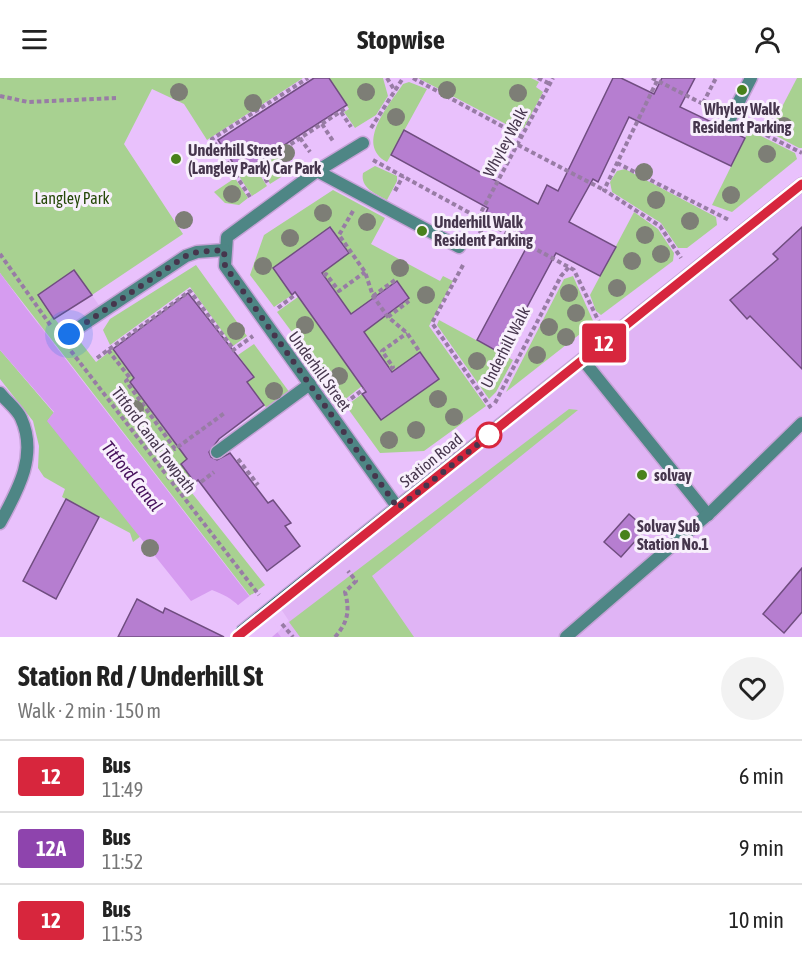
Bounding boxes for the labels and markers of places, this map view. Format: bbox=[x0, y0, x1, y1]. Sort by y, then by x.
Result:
marker: Whyley Walk Resident Parking bbox=[735, 83, 749, 97]
place label: Whyley Walk Resident Parking bbox=[693, 100, 792, 136]
place label: Underhill Street (Langley Park) Car Park bbox=[188, 141, 322, 177]
marker: Underhill Street (Langley Park) Car Park bbox=[169, 152, 183, 166]
place label: Underhill Walk Resident Parking bbox=[434, 213, 533, 249]
marker: Underhill Walk Resident Parking bbox=[415, 224, 429, 238]
unlabelled marker bbox=[476, 422, 502, 448]
place label: solvay bbox=[654, 466, 692, 484]
marker: solvay bbox=[635, 468, 649, 482]
place label: Solvay Sub Station No.1 bbox=[637, 517, 709, 553]
marker: Solvay Sub Station No.1 bbox=[618, 528, 632, 542]

